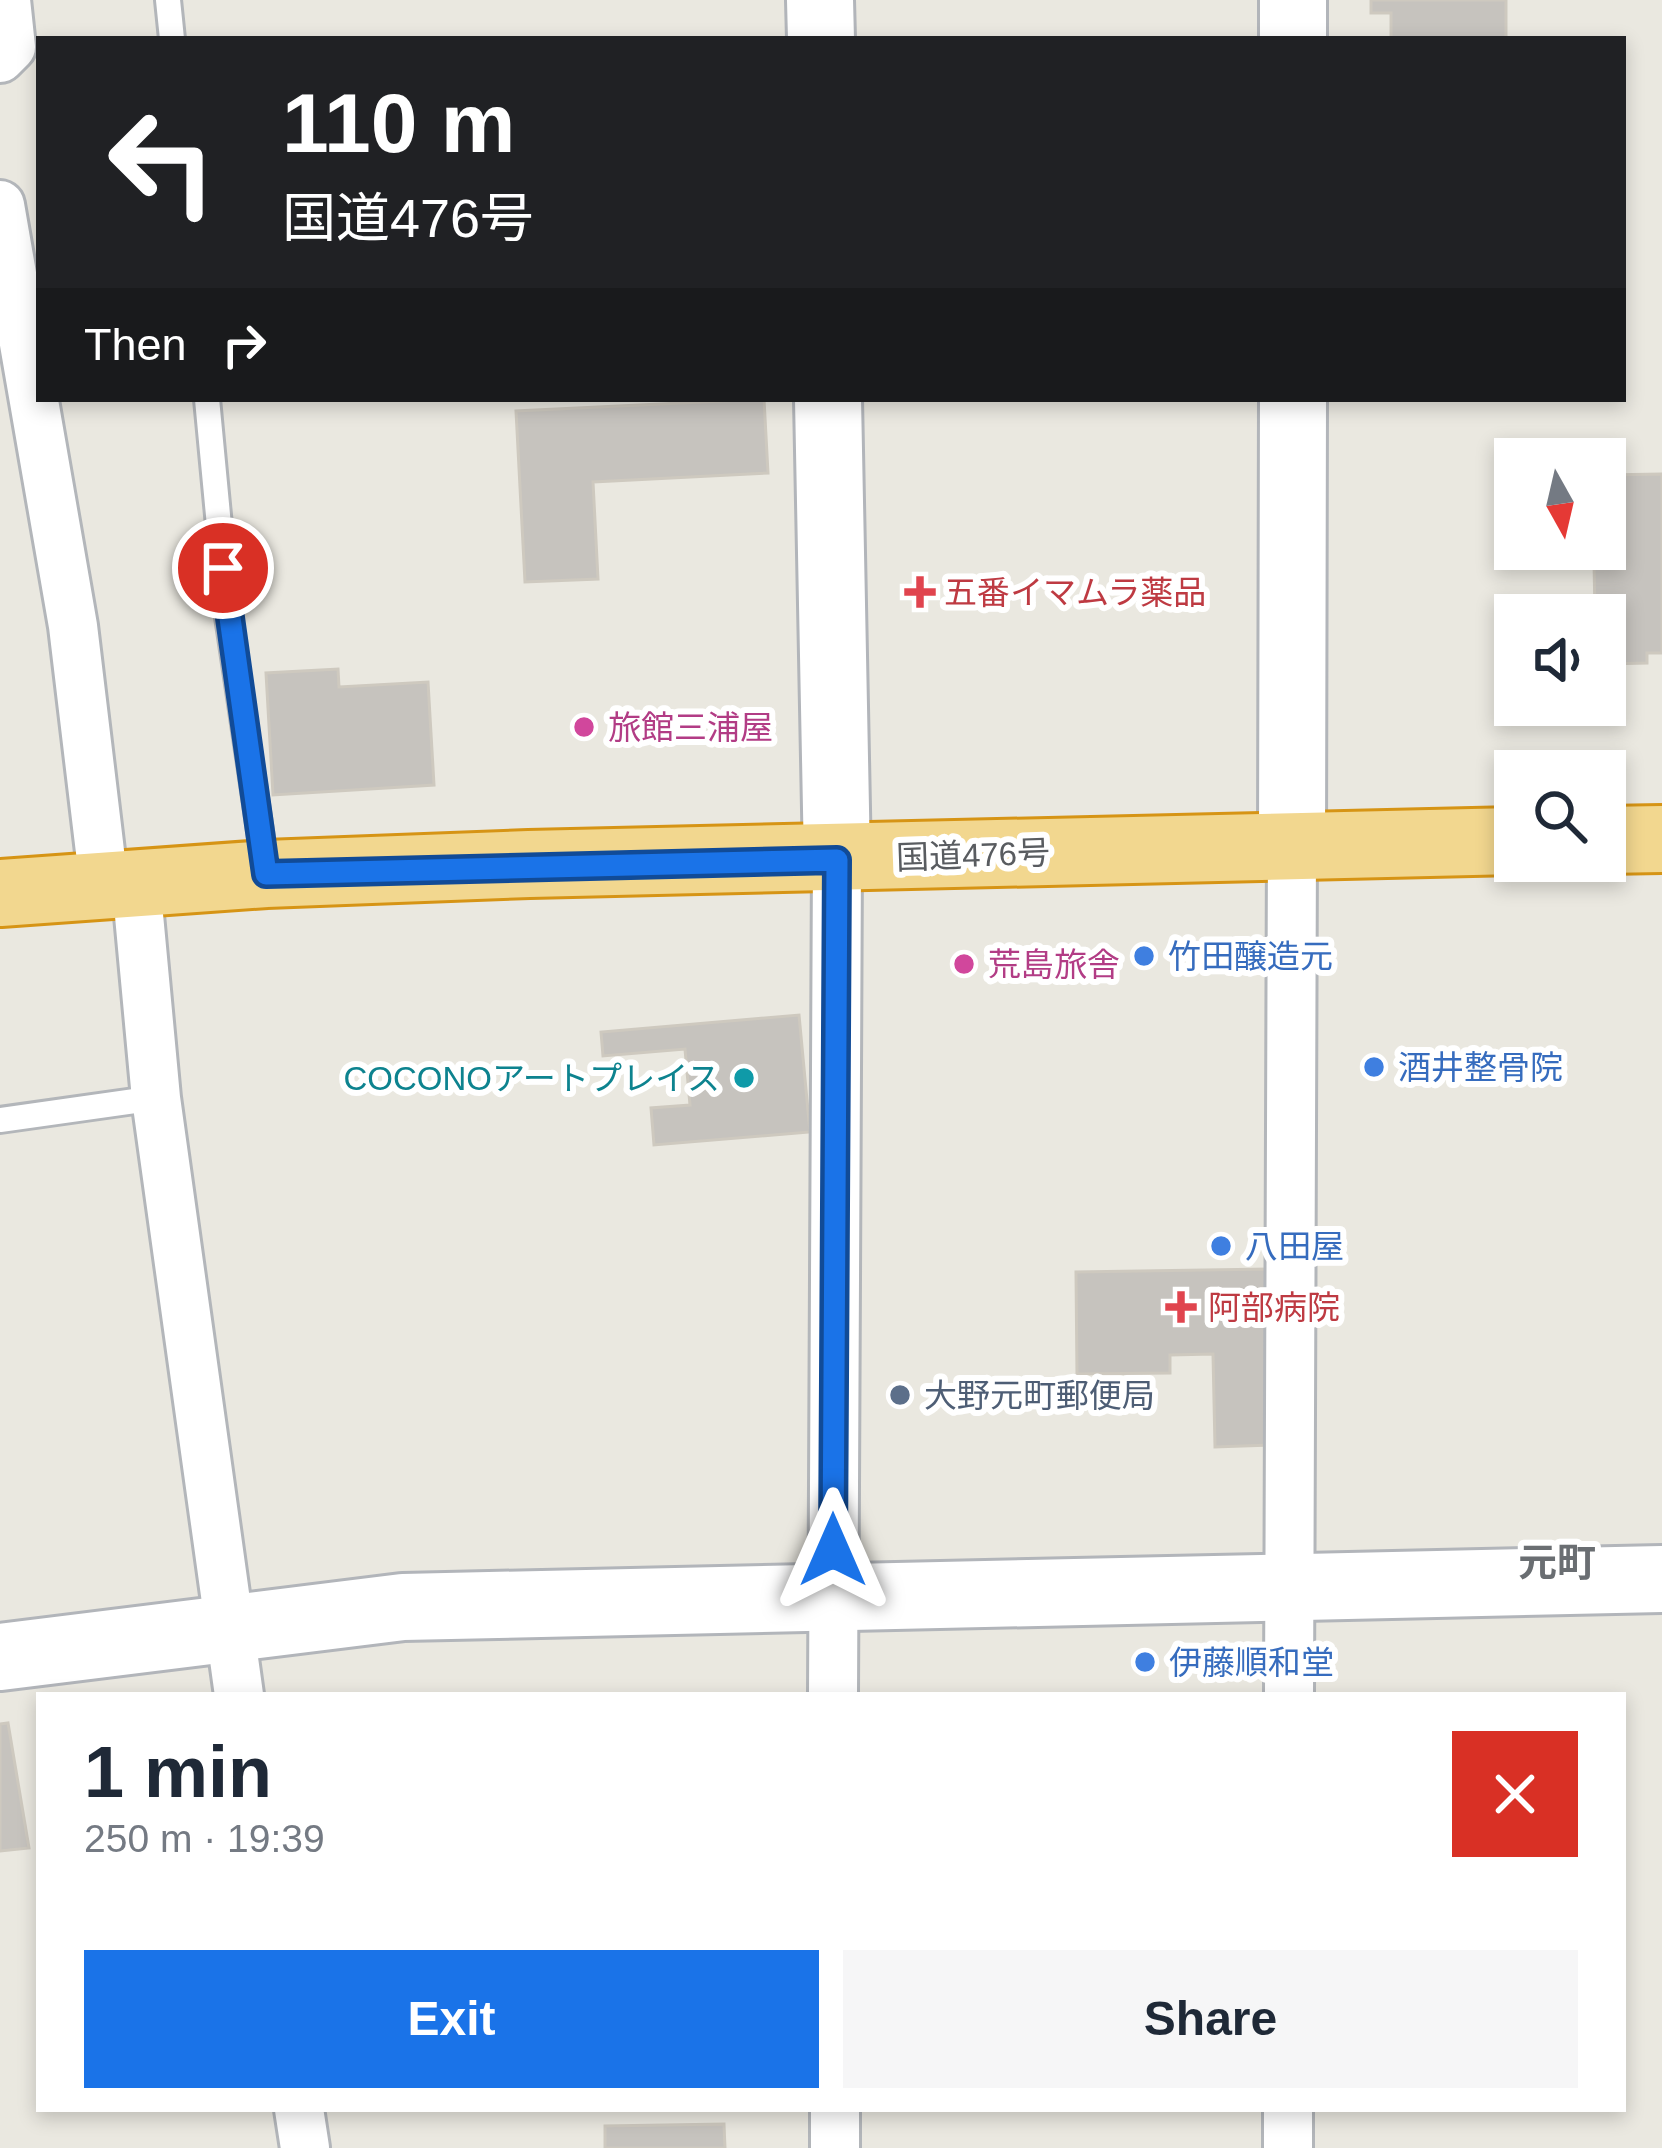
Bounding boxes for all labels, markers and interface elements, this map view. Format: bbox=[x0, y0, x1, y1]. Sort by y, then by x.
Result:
text: 110 m bbox=[282, 76, 516, 170]
icon: left bbox=[84, 84, 240, 240]
text: 国道476号 bbox=[282, 188, 534, 248]
icon: right bbox=[211, 312, 277, 378]
text: Then bbox=[84, 319, 187, 370]
north arrow bbox=[1494, 438, 1626, 570]
map controls bbox=[1494, 438, 1626, 882]
pin bbox=[172, 517, 274, 619]
icon: arrive bbox=[190, 535, 256, 601]
place label: 五番イマムラ薬品 bbox=[944, 574, 1206, 611]
marker: 五番イマムラ薬品 bbox=[907, 579, 933, 605]
button: sound bbox=[1494, 594, 1626, 726]
place label: 旅館三浦屋 bbox=[608, 709, 773, 746]
marker: 旅館三浦屋 bbox=[571, 714, 597, 740]
button: search bbox=[1494, 750, 1626, 882]
street label: 国道476号 bbox=[895, 834, 1051, 876]
place label: 竹田醸造元 bbox=[1168, 938, 1333, 975]
marker: 竹田醸造元 bbox=[1131, 943, 1157, 969]
place label: 荒島旅舎 bbox=[988, 946, 1120, 983]
marker: 荒島旅舎 bbox=[951, 951, 977, 977]
place label: 酒井整骨院 bbox=[1398, 1049, 1563, 1086]
marker: 酒井整骨院 bbox=[1361, 1054, 1387, 1080]
place label: COCONOアートプレイス bbox=[343, 1060, 720, 1097]
marker: COCONOアートプレイス bbox=[731, 1065, 757, 1091]
place label: 八田屋 bbox=[1245, 1228, 1344, 1265]
marker: 八田屋 bbox=[1208, 1233, 1234, 1259]
place label: 阿部病院 bbox=[1208, 1289, 1340, 1326]
marker: 阿部病院 bbox=[1165, 1291, 1197, 1323]
place label: 大野元町郵便局 bbox=[924, 1377, 1155, 1414]
marker: 大野元町郵便局 bbox=[887, 1382, 913, 1408]
position arrow bbox=[770, 1487, 896, 1613]
district label: 元町 bbox=[1518, 1541, 1596, 1584]
place label: 伊藤順和堂 bbox=[1169, 1644, 1334, 1681]
marker: 伊藤順和堂 bbox=[1132, 1649, 1158, 1675]
button: close bbox=[1452, 1731, 1578, 1857]
text: 1 min bbox=[84, 1732, 272, 1812]
text: 250 m · 19:39 bbox=[84, 1817, 325, 1860]
button: Exit bbox=[84, 1950, 819, 2088]
button: Share bbox=[843, 1950, 1578, 2088]

